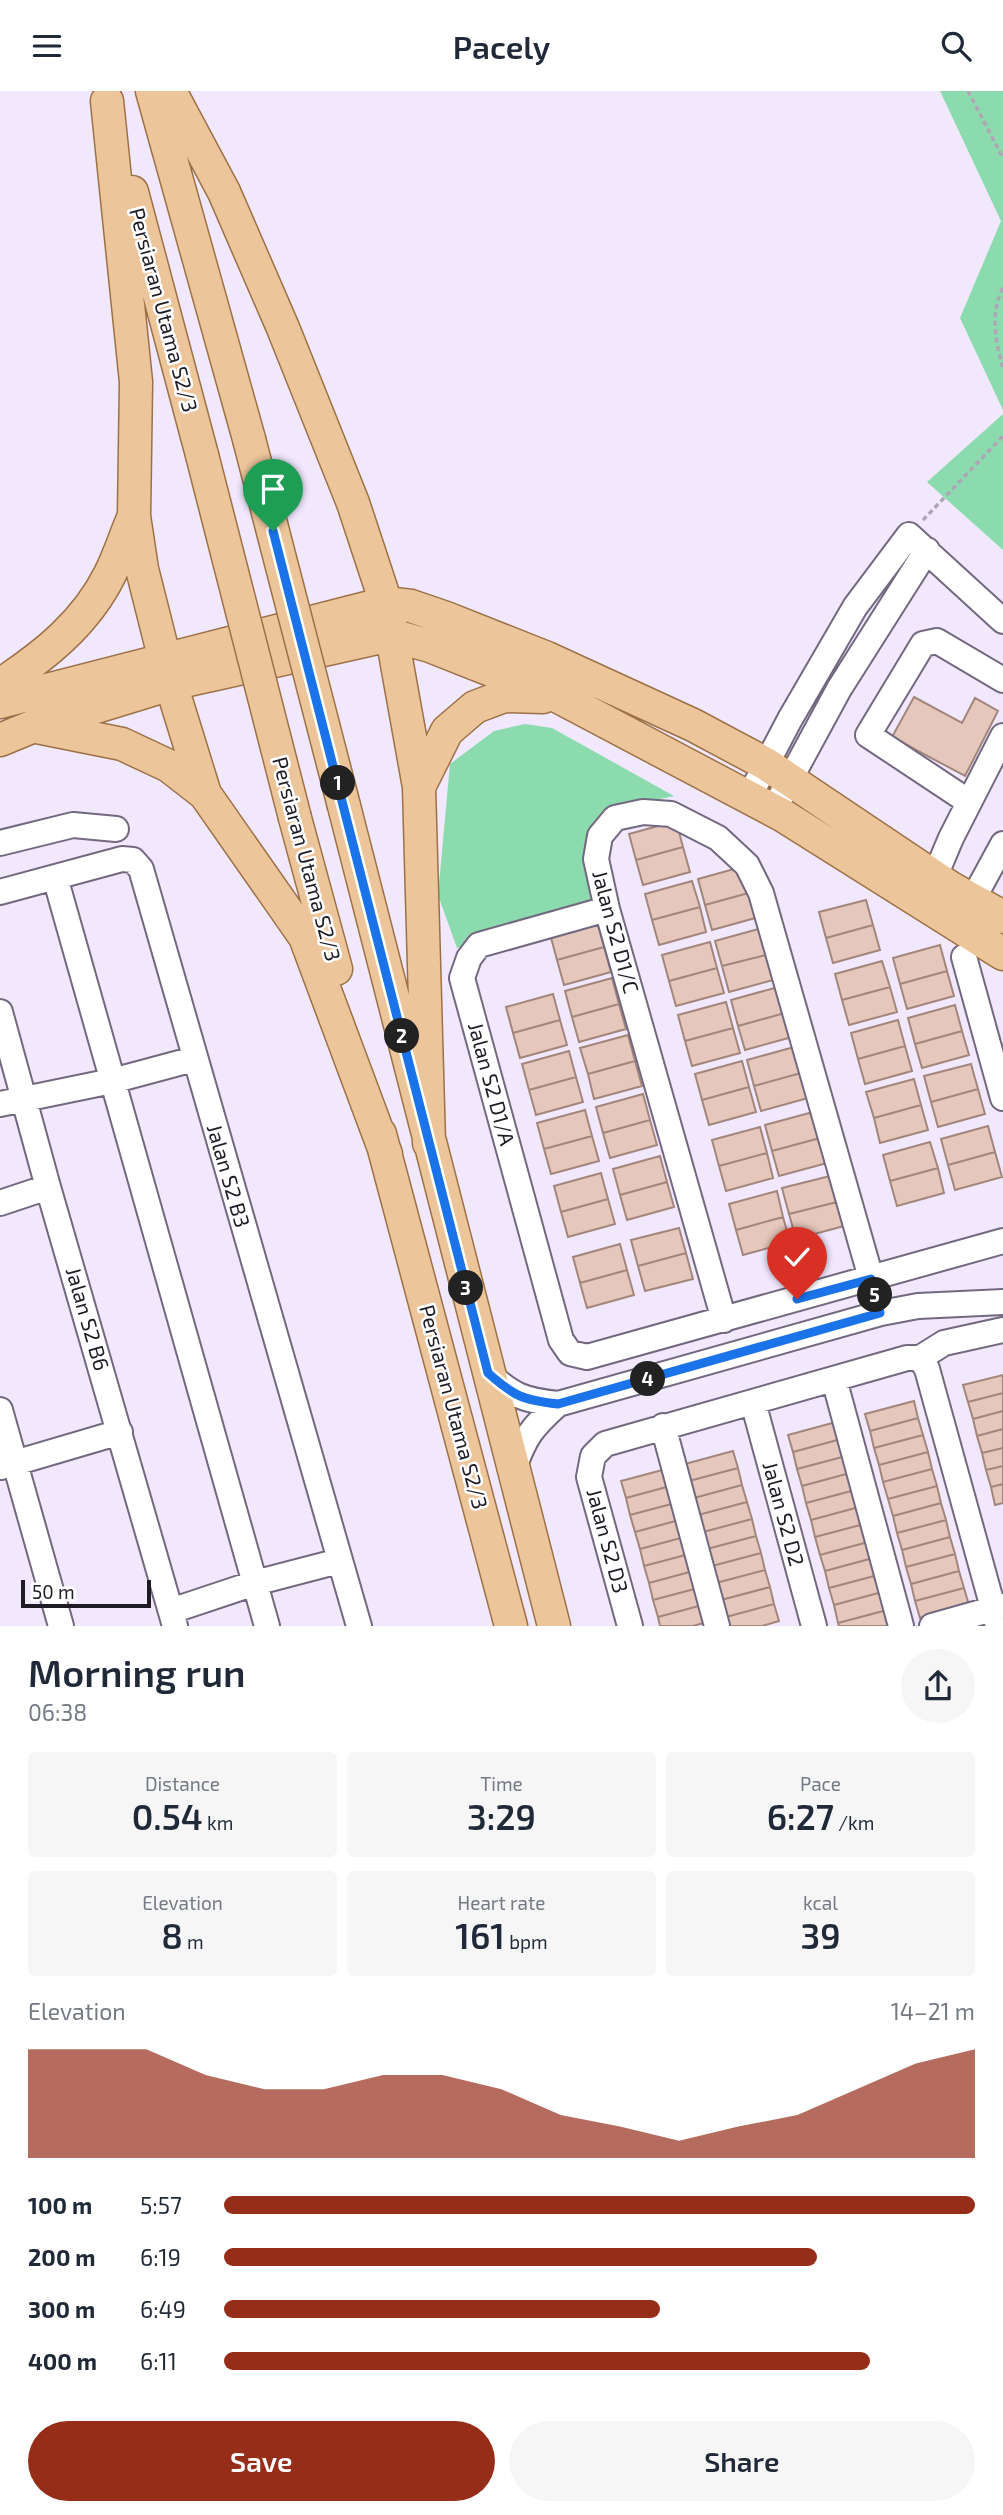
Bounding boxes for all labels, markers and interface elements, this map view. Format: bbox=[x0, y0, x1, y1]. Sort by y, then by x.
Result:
icon: menu bbox=[28, 27, 66, 65]
text: Pacely bbox=[453, 27, 550, 65]
icon: search bbox=[937, 27, 975, 65]
street label: Persiaran Utama S2/3 bbox=[125, 205, 204, 414]
pin bbox=[243, 459, 303, 531]
icon: arrive bbox=[254, 470, 292, 508]
street label: Persiaran Utama S2/3 bbox=[268, 754, 347, 963]
pin: 1 bbox=[320, 765, 356, 801]
text: 1 bbox=[333, 771, 342, 794]
street label: Jalan S2 D1/C bbox=[588, 867, 645, 996]
pin: 2 bbox=[384, 1019, 420, 1053]
street label: Jalan S2 D1/A bbox=[464, 1019, 521, 1148]
text: 2 bbox=[396, 1024, 407, 1047]
street label: Jalan S2 B3 bbox=[203, 1121, 256, 1230]
pin bbox=[767, 1227, 827, 1299]
icon: check bbox=[778, 1238, 816, 1276]
street label: Jalan S2 B6 bbox=[62, 1264, 115, 1373]
pin: 3 bbox=[448, 1271, 484, 1305]
text: 3 bbox=[460, 1276, 471, 1299]
pin: 5 bbox=[858, 1277, 892, 1313]
text: 5 bbox=[869, 1283, 880, 1306]
street label: Persiaran Utama S2/3 bbox=[415, 1302, 494, 1511]
pin: 4 bbox=[630, 1361, 666, 1397]
text: 4 bbox=[641, 1367, 654, 1390]
street label: Jalan S2 D2 bbox=[758, 1459, 810, 1569]
street label: Jalan S2 D3 bbox=[582, 1486, 634, 1596]
scale bar bbox=[21, 1577, 150, 1609]
text: 50 m bbox=[32, 1580, 75, 1603]
text: Morning run bbox=[28, 1649, 246, 1695]
button: share bbox=[901, 1649, 975, 1723]
text: 06:38 bbox=[28, 1698, 87, 1726]
text: Distance bbox=[145, 1772, 220, 1795]
text: Time bbox=[480, 1772, 523, 1795]
text: Pace bbox=[800, 1772, 841, 1795]
text: 0.54 bbox=[132, 1795, 203, 1837]
text: 3:29 bbox=[467, 1795, 536, 1837]
text: 6:27 bbox=[767, 1795, 834, 1837]
text: km bbox=[203, 1811, 233, 1834]
text: /km bbox=[834, 1811, 874, 1834]
text: Elevation bbox=[142, 1891, 223, 1914]
text: Heart rate bbox=[458, 1891, 545, 1914]
text: kcal bbox=[803, 1891, 838, 1914]
text: 8 bbox=[161, 1914, 183, 1956]
text: 161 bbox=[455, 1914, 505, 1956]
text: 39 bbox=[800, 1914, 841, 1956]
text: m bbox=[183, 1930, 204, 1953]
text: bpm bbox=[505, 1930, 548, 1953]
text: Elevation bbox=[28, 1997, 126, 2025]
text: 14–21 m bbox=[891, 1997, 975, 2025]
text: 100 m bbox=[28, 2191, 92, 2219]
text: 5:57 bbox=[140, 2191, 182, 2219]
text: 200 m bbox=[28, 2243, 96, 2271]
text: 6:19 bbox=[140, 2243, 181, 2271]
text: 300 m bbox=[28, 2295, 95, 2323]
text: 6:49 bbox=[140, 2295, 186, 2323]
text: 400 m bbox=[28, 2347, 97, 2375]
text: 6:11 bbox=[140, 2347, 177, 2375]
button: Save bbox=[28, 2421, 495, 2501]
button: Share bbox=[509, 2421, 975, 2501]

